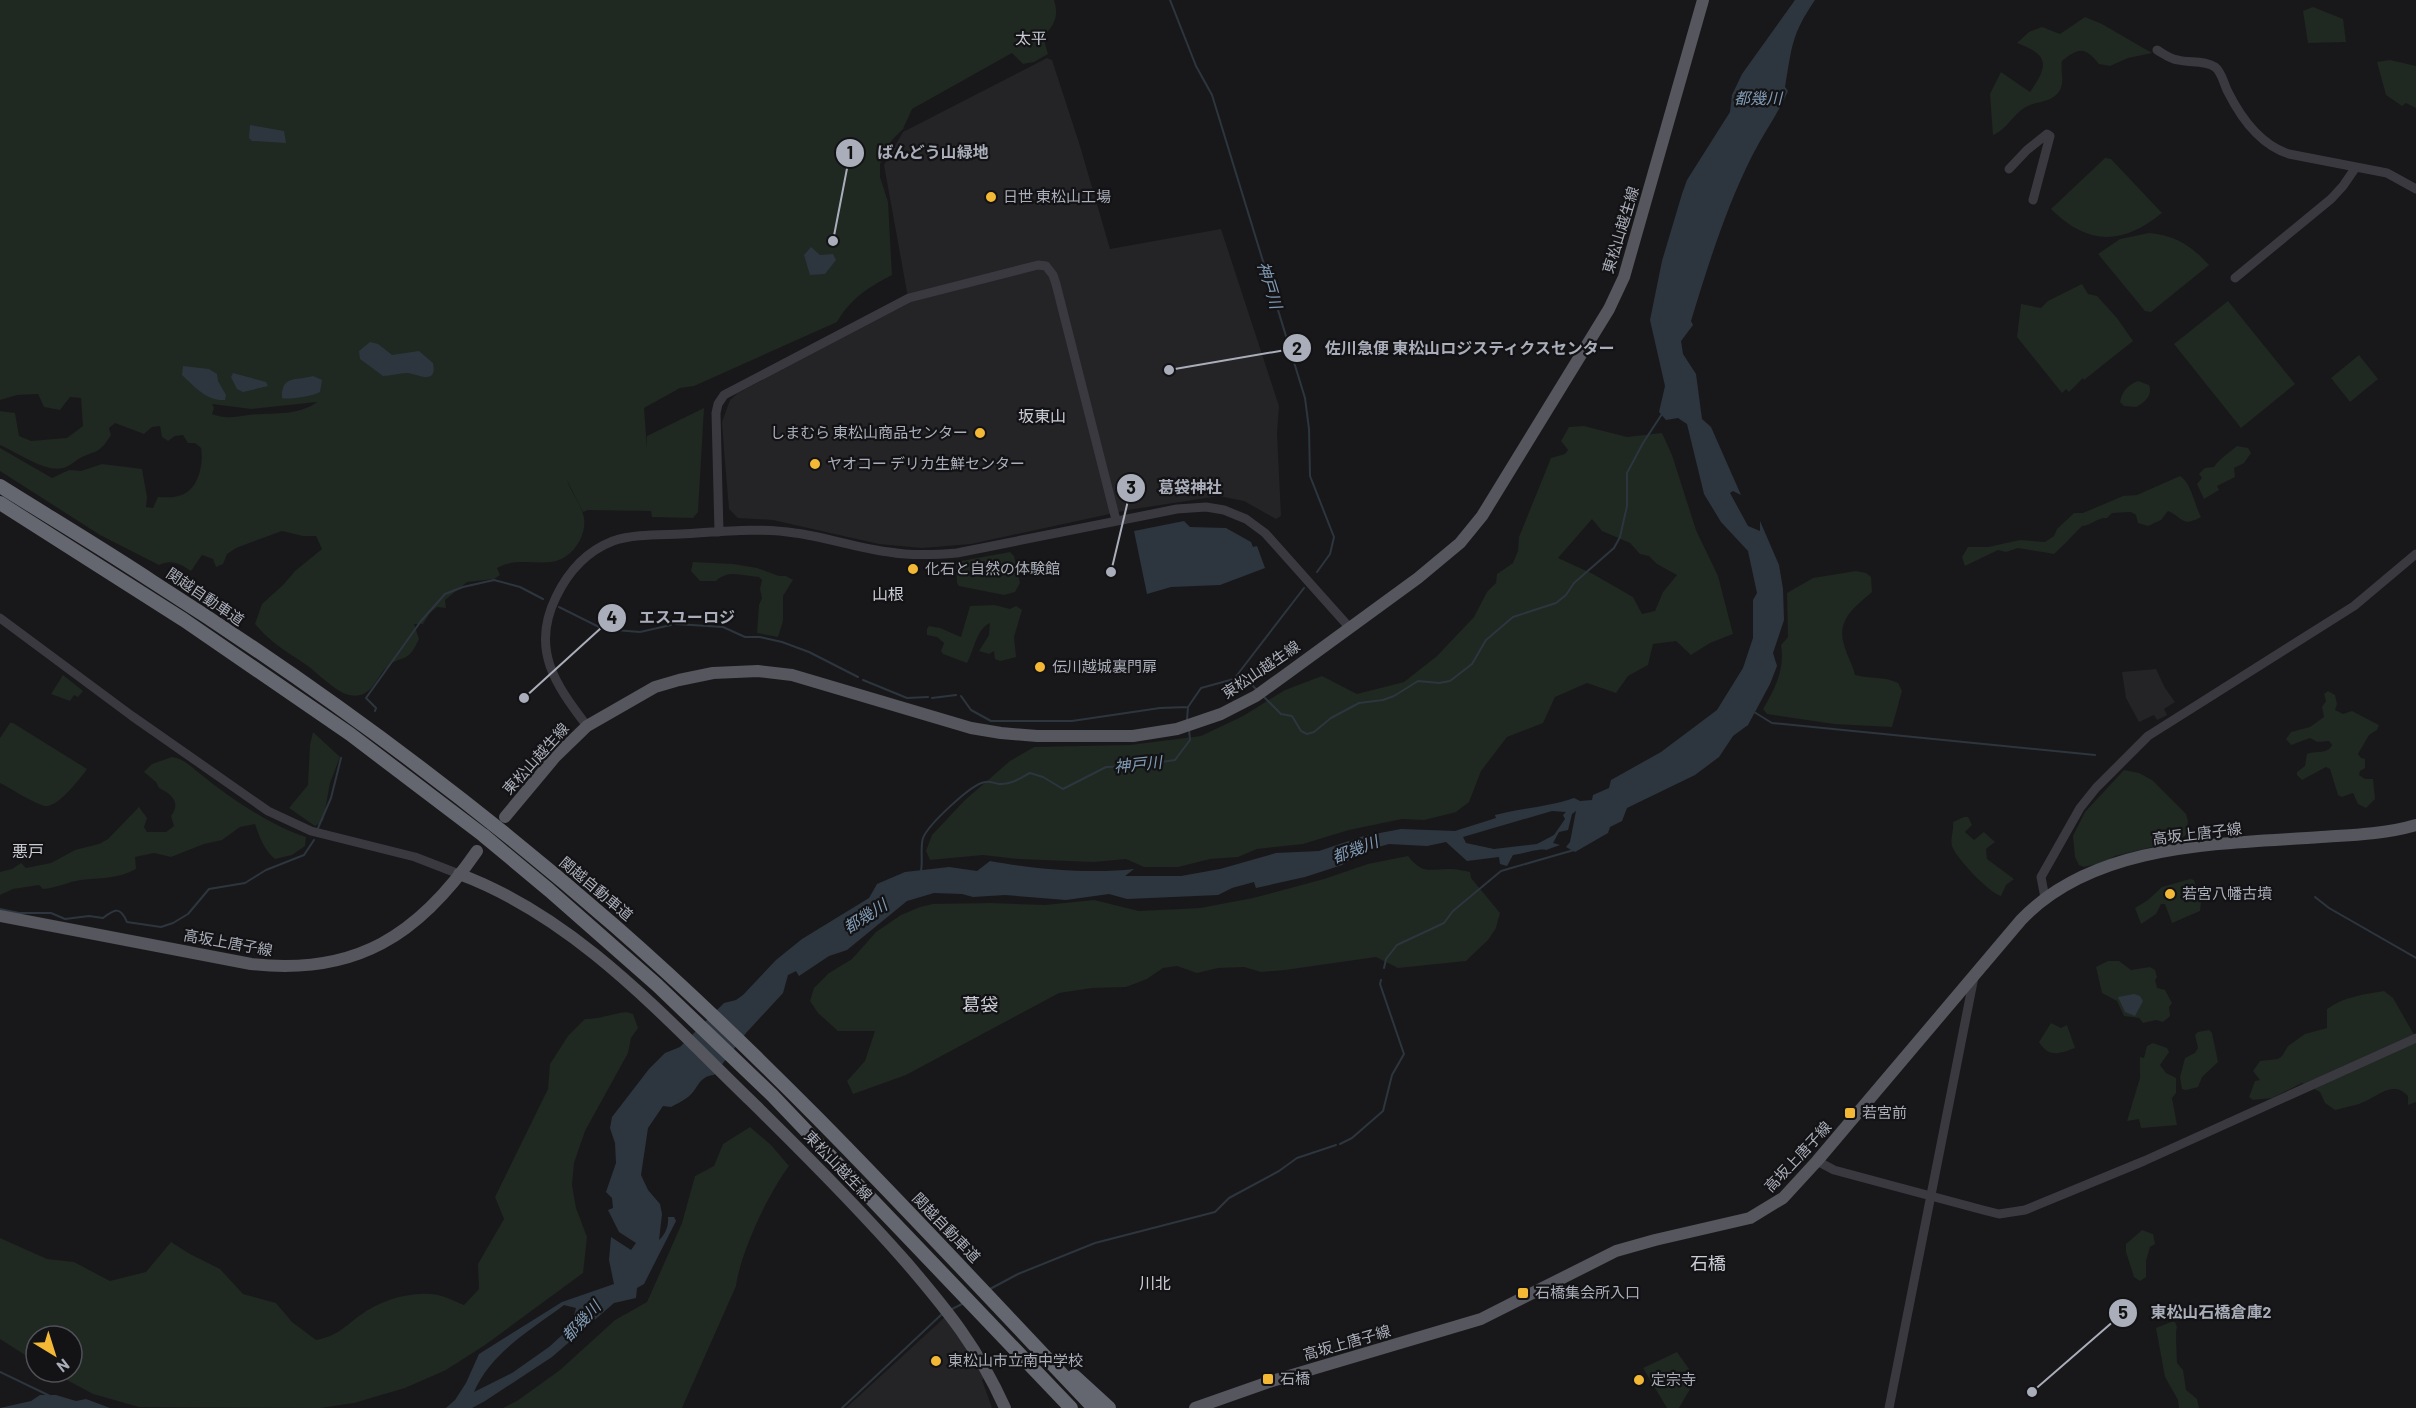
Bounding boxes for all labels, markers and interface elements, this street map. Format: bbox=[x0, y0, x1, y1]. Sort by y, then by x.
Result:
district label: 太平 bbox=[1015, 28, 1047, 47]
water label: 都幾川 bbox=[1734, 88, 1784, 107]
callout: ばんどう山緑地 bbox=[835, 136, 1001, 170]
text: 1 bbox=[847, 141, 853, 163]
text: ばんどう山緑地 bbox=[877, 142, 989, 161]
street label: 東松山越生線 bbox=[1598, 184, 1642, 275]
place label: 日世 東松山工場 bbox=[1003, 187, 1111, 205]
marker: 日世 東松山工場 bbox=[984, 190, 998, 204]
water label: 神戸川 bbox=[1254, 259, 1287, 312]
callout: 佐川急便 東松山ロジスティクスセンター bbox=[1282, 331, 1627, 365]
text: 2 bbox=[1292, 337, 1302, 359]
text: 佐川急便 東松山ロジスティクスセンター bbox=[1324, 338, 1615, 357]
district label: 坂東山 bbox=[1018, 406, 1066, 425]
place label: しまむら 東松山商品センター bbox=[770, 423, 968, 441]
marker: しまむら 東松山商品センター bbox=[973, 426, 987, 440]
place label: ヤオコー デリカ生鮮センター bbox=[827, 454, 1025, 472]
marker: ヤオコー デリカ生鮮センター bbox=[808, 457, 822, 471]
callout: 葛袋神社 bbox=[1116, 471, 1234, 505]
text: 3 bbox=[1126, 476, 1136, 498]
text: 葛袋神社 bbox=[1158, 477, 1222, 496]
place label: 化石と自然の体験館 bbox=[925, 559, 1060, 577]
marker: 化石と自然の体験館 bbox=[906, 562, 920, 576]
street label: 関越自動車道 bbox=[163, 564, 248, 629]
district label: 山根 bbox=[872, 584, 904, 603]
callout: エスユーロジ bbox=[597, 601, 747, 635]
text: 4 bbox=[607, 606, 618, 628]
text: エスユーロジ bbox=[639, 607, 735, 626]
street label: 東松山越生線 bbox=[1218, 637, 1303, 702]
place label: 伝川越城裏門扉 bbox=[1052, 657, 1157, 675]
marker: 伝川越城裏門扉 bbox=[1033, 660, 1047, 674]
street label: 東松山越生線 bbox=[498, 719, 572, 798]
water label: 神戸川 bbox=[1113, 751, 1165, 775]
street label: 高坂上唐子線 bbox=[2151, 819, 2243, 847]
water label: 都幾川 bbox=[1329, 830, 1382, 866]
district label: 悪戸 bbox=[12, 841, 44, 860]
street label: 関越自動車道 bbox=[556, 852, 637, 924]
place label: 若宮八幡古墳 bbox=[2182, 884, 2272, 902]
marker: 若宮八幡古墳 bbox=[2163, 887, 2177, 901]
water label: 都幾川 bbox=[839, 893, 892, 937]
street label: 高坂上唐子線 bbox=[182, 925, 274, 959]
district label: 葛袋 bbox=[962, 993, 998, 1015]
place label: 若宮前 bbox=[1862, 1103, 1907, 1121]
marker: 若宮前 bbox=[1843, 1106, 1857, 1120]
street label: 高坂上唐子線 bbox=[1760, 1117, 1835, 1195]
street label: 東松山越生線 bbox=[801, 1127, 876, 1204]
street label: 関越自動車道 bbox=[909, 1189, 984, 1266]
district label: 石橋 bbox=[1690, 1252, 1726, 1274]
district label: 川北 bbox=[1139, 1273, 1171, 1292]
place label: 石橋集会所入口 bbox=[1535, 1283, 1640, 1301]
marker: 石橋集会所入口 bbox=[1516, 1286, 1530, 1300]
water label: 都幾川 bbox=[557, 1295, 605, 1345]
callout: 東松山石橋倉庫2 bbox=[2108, 1296, 2283, 1330]
text: 5 bbox=[2118, 1301, 2128, 1323]
text: 東松山石橋倉庫2 bbox=[2151, 1302, 2272, 1321]
street label: 高坂上唐子線 bbox=[1301, 1321, 1392, 1363]
north arrow bbox=[24, 1324, 84, 1384]
place label: 東松山市立南中学校 bbox=[948, 1351, 1083, 1369]
marker: 東松山市立南中学校 bbox=[929, 1354, 943, 1368]
text: N bbox=[54, 1355, 74, 1377]
place label: 石橋 bbox=[1280, 1369, 1310, 1387]
place label: 定宗寺 bbox=[1651, 1370, 1696, 1388]
marker: 石橋 bbox=[1261, 1372, 1275, 1386]
marker: 定宗寺 bbox=[1632, 1373, 1646, 1387]

